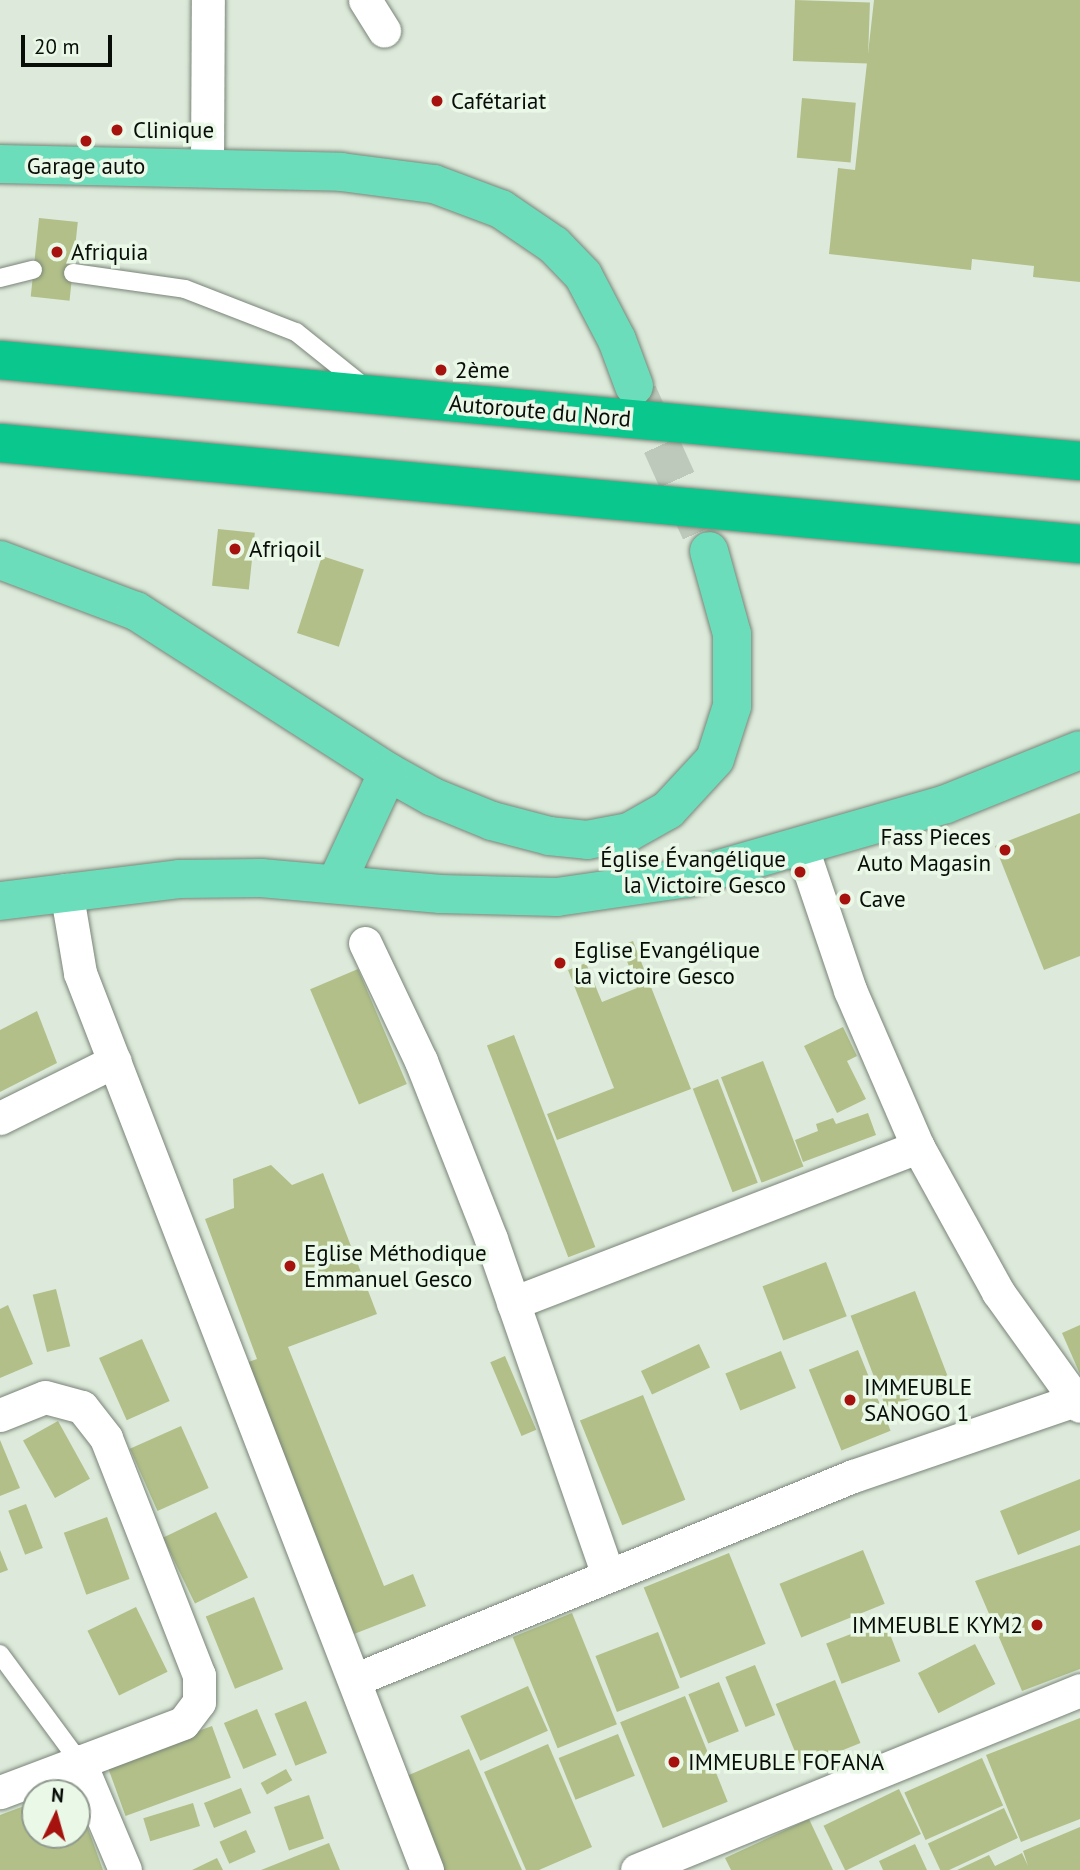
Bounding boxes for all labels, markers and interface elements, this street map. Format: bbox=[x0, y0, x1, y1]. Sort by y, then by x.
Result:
scale bar bbox=[24, 21, 116, 65]
text: 20 m bbox=[34, 33, 80, 60]
place label: Cafétariat bbox=[451, 87, 546, 115]
marker: Cafétariat bbox=[429, 93, 445, 109]
place label: Clinique bbox=[133, 116, 214, 144]
marker: Clinique bbox=[107, 120, 127, 140]
marker: Garage auto bbox=[78, 133, 94, 149]
place label: Garage auto bbox=[27, 152, 145, 180]
place label: Afriquia bbox=[71, 238, 148, 266]
marker: Afriquia bbox=[49, 244, 65, 260]
place label: 2ème bbox=[455, 356, 510, 384]
marker: 2ème bbox=[433, 362, 449, 378]
street label: Autoroute du Nord bbox=[448, 389, 632, 433]
place label: Afriqoil bbox=[249, 535, 321, 563]
marker: Afriqoil bbox=[227, 541, 243, 557]
place label: Fass Pieces Auto Magasin bbox=[857, 823, 991, 877]
marker: Fass Pieces Auto Magasin bbox=[997, 842, 1013, 858]
place label: Église Évangélique la Victoire Gesco bbox=[600, 845, 786, 899]
marker: Église Évangélique la Victoire Gesco bbox=[792, 864, 808, 880]
place label: Cave bbox=[859, 885, 906, 913]
marker: Cave bbox=[837, 891, 853, 907]
place label: Eglise Evangélique la victoire Gesco bbox=[574, 936, 760, 990]
marker: Eglise Evangélique la victoire Gesco bbox=[552, 955, 568, 971]
place label: Eglise Méthodique Emmanuel Gesco bbox=[304, 1239, 487, 1293]
marker: Eglise Méthodique Emmanuel Gesco bbox=[282, 1258, 298, 1274]
place label: IMMEUBLE SANOGO 1 bbox=[864, 1373, 972, 1427]
marker: IMMEUBLE SANOGO 1 bbox=[842, 1392, 858, 1408]
place label: IMMEUBLE KYM2 bbox=[852, 1611, 1023, 1639]
marker: IMMEUBLE KYM2 bbox=[1029, 1617, 1045, 1633]
place label: IMMEUBLE FOFANA bbox=[688, 1748, 884, 1776]
marker: IMMEUBLE FOFANA bbox=[666, 1754, 682, 1770]
north arrow bbox=[21, 1779, 91, 1849]
text: N bbox=[50, 1783, 65, 1808]

